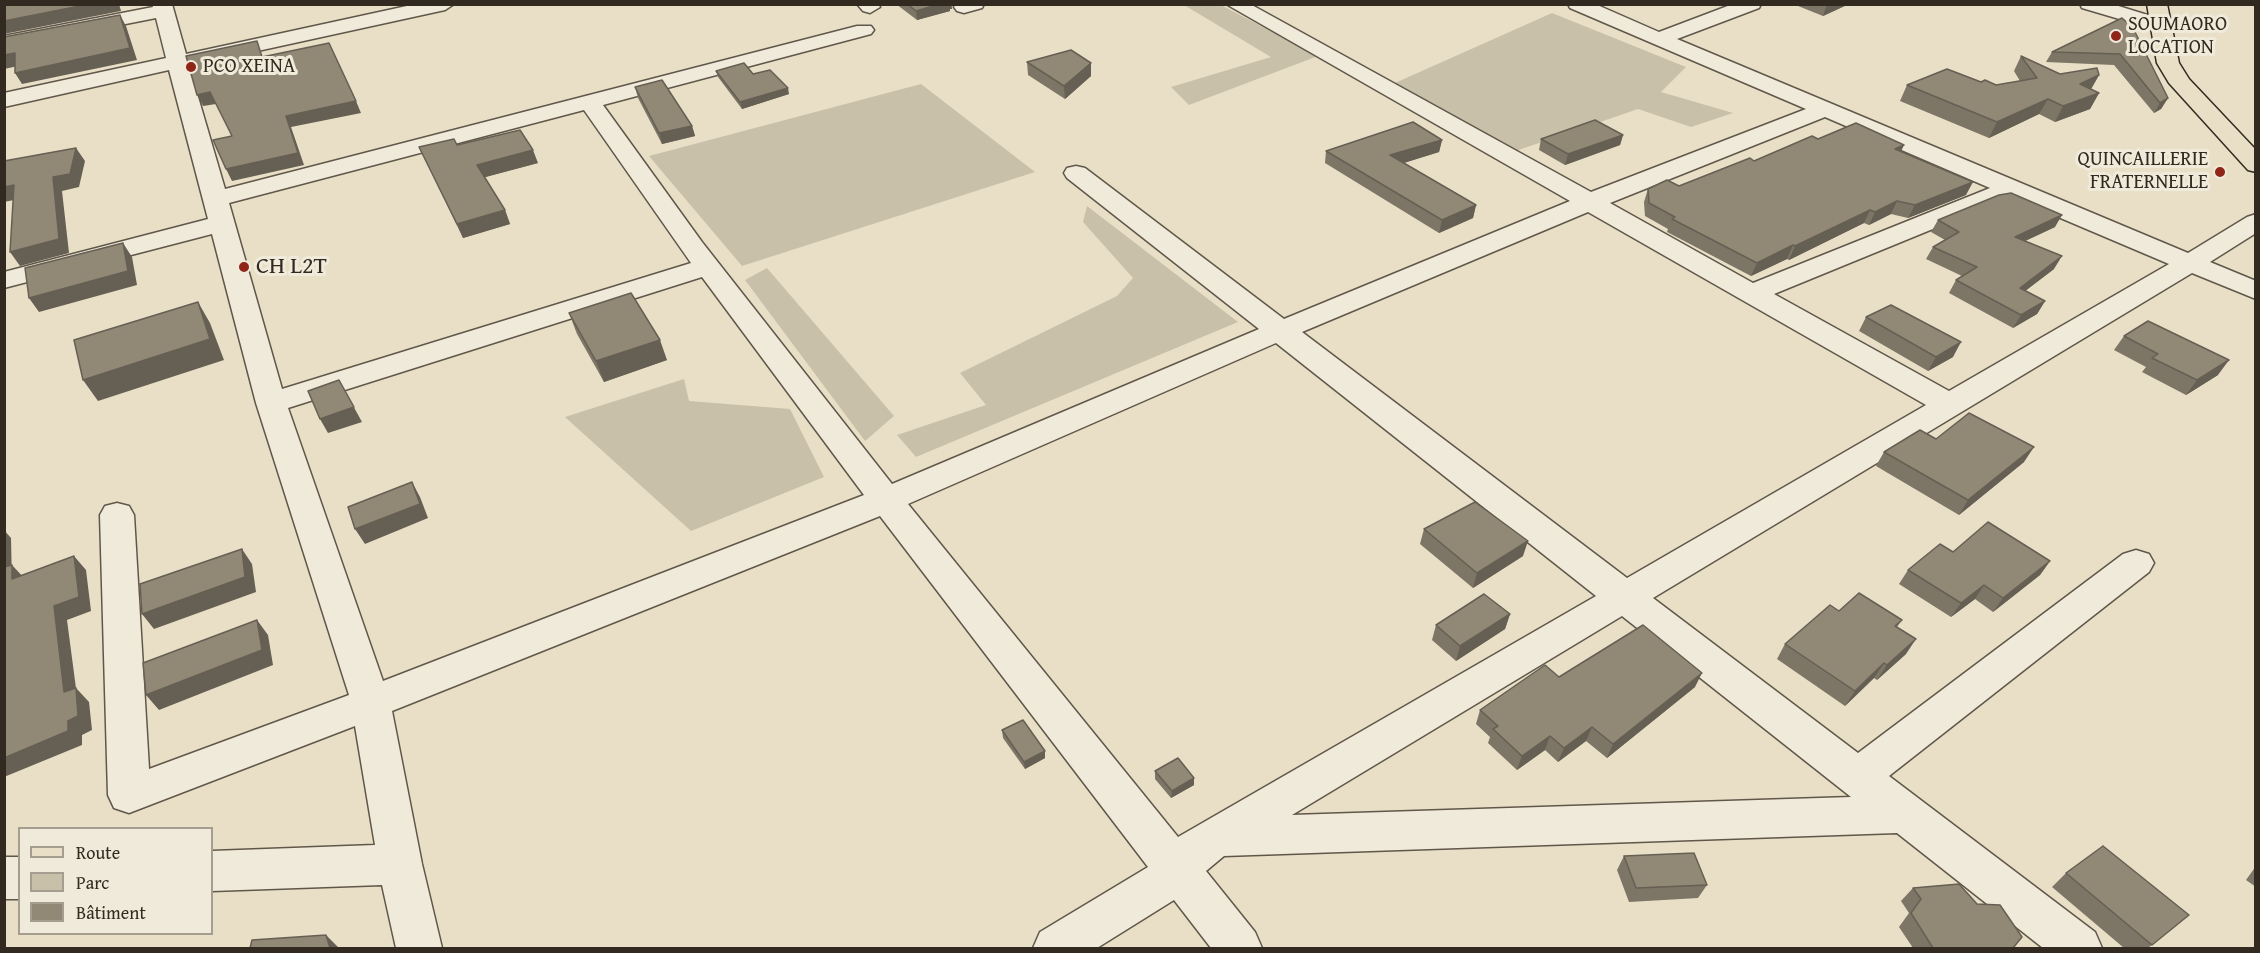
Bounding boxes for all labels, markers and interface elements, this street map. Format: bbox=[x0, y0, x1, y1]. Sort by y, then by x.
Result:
place label: SOUMAORO LOCATION bbox=[2128, 13, 2227, 60]
marker: SOUMAORO LOCATION bbox=[2109, 29, 2123, 43]
place label: PCO XEINA bbox=[203, 55, 295, 79]
marker: PCO XEINA bbox=[184, 60, 198, 74]
place label: QUINCAILLERIE FRATERNELLE bbox=[2077, 148, 2208, 195]
marker: QUINCAILLERIE FRATERNELLE bbox=[2213, 165, 2227, 179]
place label: CH L2T bbox=[256, 253, 327, 281]
marker: CH L2T bbox=[237, 260, 251, 274]
legend bbox=[18, 827, 213, 935]
text: Route bbox=[76, 839, 120, 866]
text: Parc bbox=[76, 869, 109, 896]
text: Bâtiment bbox=[76, 899, 146, 926]

